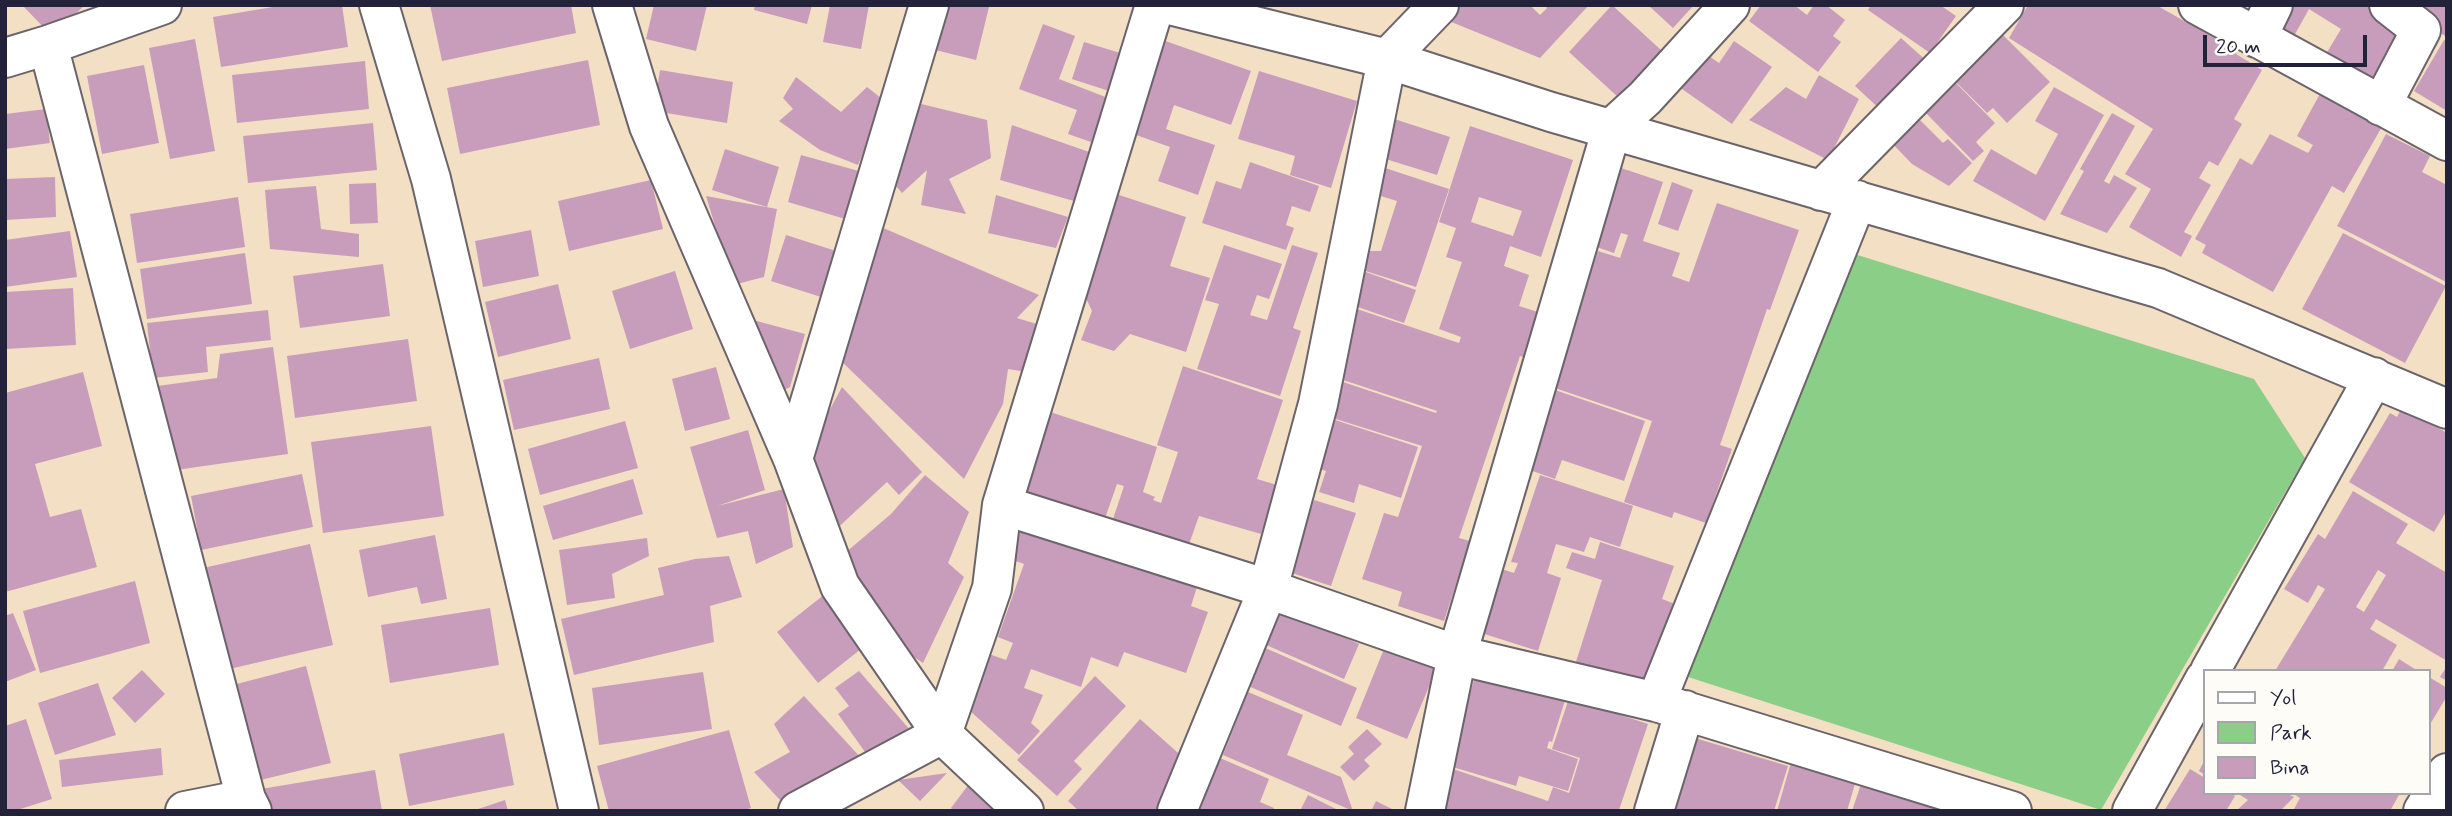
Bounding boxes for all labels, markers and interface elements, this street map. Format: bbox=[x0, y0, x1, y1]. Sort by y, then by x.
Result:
scale bar bbox=[2207, 21, 2372, 65]
text: 20 m bbox=[2216, 33, 2261, 61]
legend bbox=[2204, 669, 2431, 795]
text: Yol bbox=[2270, 684, 2296, 712]
text: Park bbox=[2270, 719, 2312, 747]
text: Bina bbox=[2270, 754, 2310, 782]

